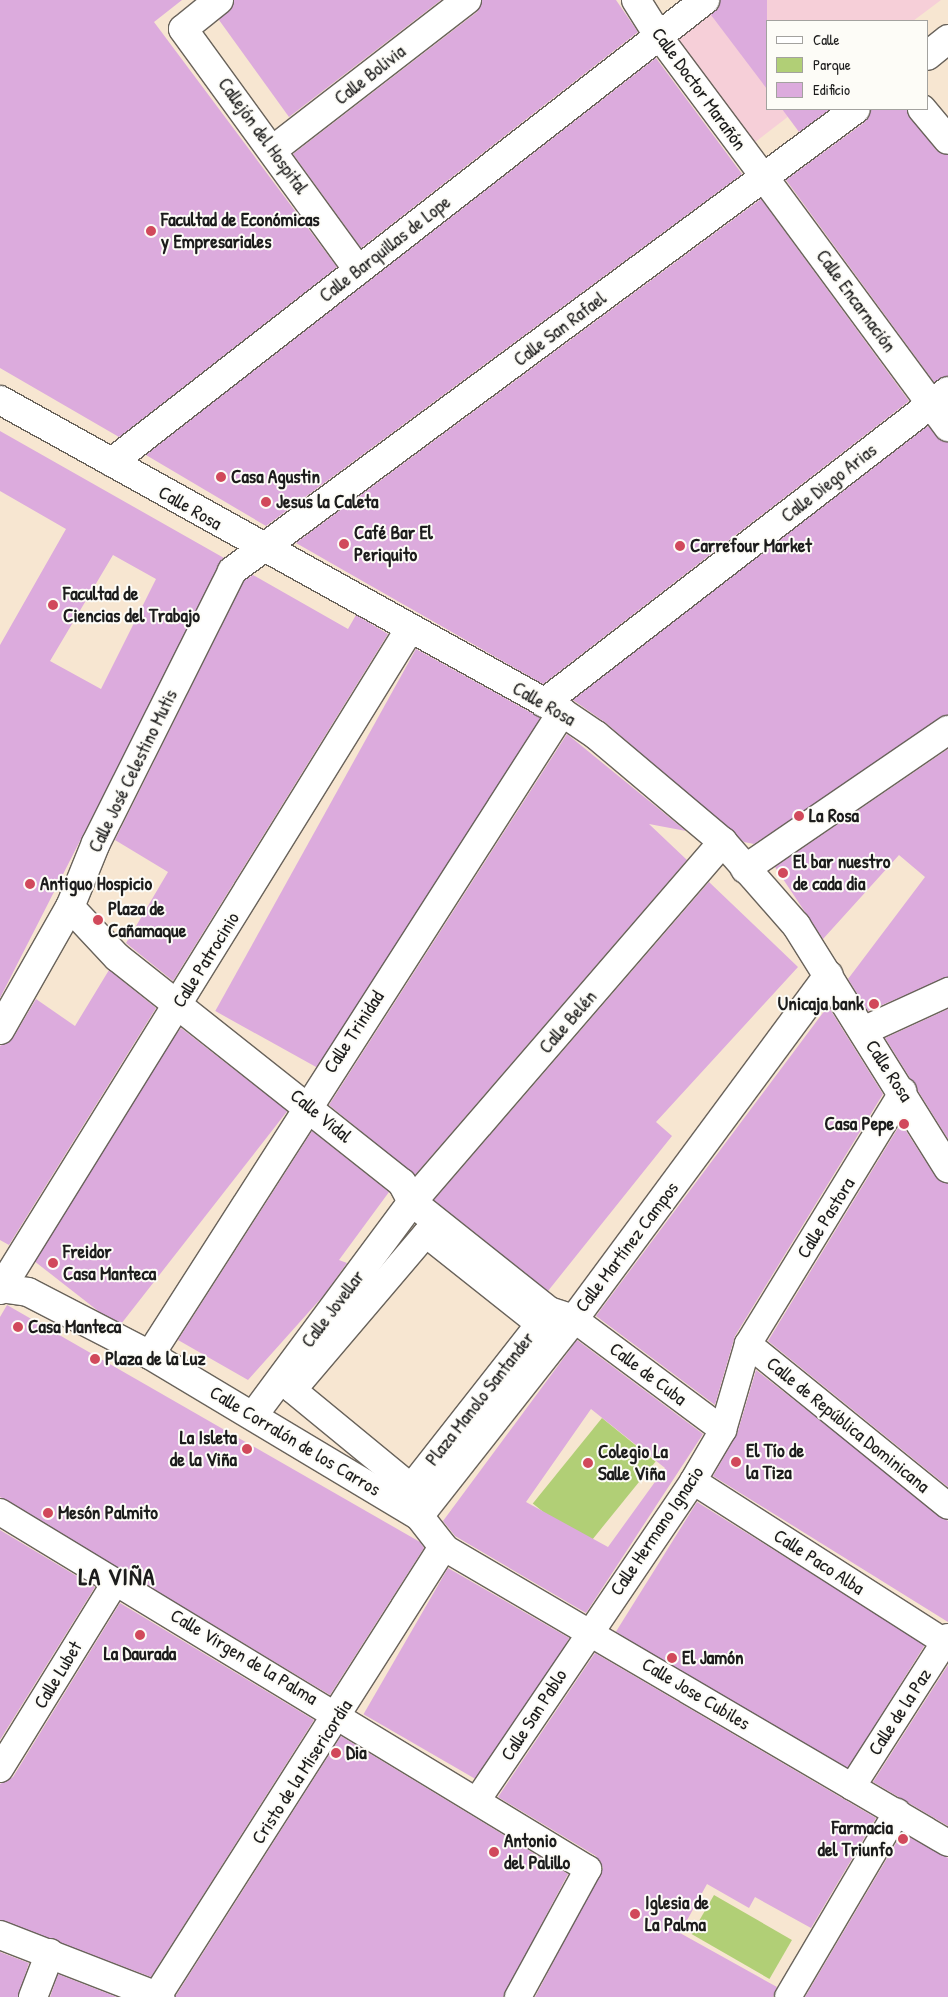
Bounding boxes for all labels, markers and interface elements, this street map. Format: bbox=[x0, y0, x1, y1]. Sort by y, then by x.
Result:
legend bbox=[766, 20, 928, 110]
street label: Calle Doctor Marañón bbox=[647, 23, 751, 155]
text: Calle bbox=[813, 29, 840, 50]
street label: Calle Bolivia bbox=[330, 40, 410, 110]
text: Parque bbox=[813, 54, 851, 75]
street label: Callejón del Hospital bbox=[213, 73, 313, 199]
text: Edificio bbox=[813, 79, 850, 100]
street label: Calle Barquillas de Lope bbox=[315, 191, 455, 307]
place label: Facultad de Económicas y Empresariales bbox=[161, 209, 320, 253]
marker: Facultad de Económicas y Empresariales bbox=[145, 225, 157, 237]
street label: Calle Encarnación bbox=[811, 245, 901, 357]
street label: Calle San Rafael bbox=[509, 287, 611, 371]
street label: Calle Diego Arias bbox=[777, 439, 881, 527]
place label: Casa Agustin bbox=[231, 466, 320, 488]
marker: Casa Agustin bbox=[215, 471, 227, 483]
street label: Calle Rosa bbox=[154, 481, 226, 535]
place label: Jesus la Caleta bbox=[276, 491, 379, 513]
marker: Jesus la Caleta bbox=[260, 496, 272, 508]
place label: Café Bar El Periquito bbox=[354, 522, 433, 566]
place label: Carrefour Market bbox=[690, 535, 812, 557]
marker: Café Bar El Periquito bbox=[338, 538, 350, 550]
marker: Carrefour Market bbox=[674, 540, 686, 552]
place label: Facultad de Ciencias del Trabajo bbox=[63, 583, 200, 627]
marker: Facultad de Ciencias del Trabajo bbox=[47, 599, 59, 611]
street label: Calle Rosa bbox=[508, 677, 580, 731]
street label: Calle José Celestino Mutis bbox=[84, 686, 182, 856]
place label: La Rosa bbox=[809, 805, 859, 827]
marker: La Rosa bbox=[793, 810, 805, 822]
place label: El bar nuestro de cada dia bbox=[793, 851, 890, 895]
marker: El bar nuestro de cada dia bbox=[777, 867, 789, 879]
place label: Antiguo Hospicio bbox=[40, 873, 152, 895]
marker: Antiguo Hospicio bbox=[24, 878, 36, 890]
place label: Plaza de Cañamaque bbox=[108, 898, 186, 942]
street label: Calle Patrocinio bbox=[168, 908, 244, 1012]
marker: Plaza de Cañamaque bbox=[92, 914, 104, 926]
street label: Calle Belén bbox=[534, 986, 602, 1058]
street label: Calle Trinidad bbox=[319, 987, 389, 1077]
place label: Unicaja bank bbox=[778, 993, 864, 1015]
marker: Unicaja bank bbox=[868, 998, 880, 1010]
street label: Calle Rosa bbox=[861, 1036, 917, 1106]
street label: Calle Vidal bbox=[286, 1084, 356, 1148]
place label: Casa Pepe bbox=[825, 1113, 894, 1135]
marker: Casa Pepe bbox=[898, 1118, 910, 1130]
street label: Calle Pastora bbox=[792, 1173, 860, 1263]
street label: Calle Martínez Campos bbox=[571, 1177, 683, 1317]
place label: Freidor Casa Manteca bbox=[63, 1241, 156, 1285]
marker: Freidor Casa Manteca bbox=[47, 1257, 59, 1269]
street label: Calle Jovellar bbox=[297, 1266, 369, 1352]
place label: Casa Manteca bbox=[28, 1316, 121, 1338]
marker: Casa Manteca bbox=[12, 1321, 24, 1333]
street label: Plaza Manolo Santander bbox=[421, 1328, 539, 1470]
street label: Calle de Cuba bbox=[605, 1338, 691, 1410]
place label: Plaza de la Luz bbox=[105, 1348, 206, 1370]
street label: Calle de República Dominicana bbox=[762, 1352, 934, 1498]
marker: Plaza de la Luz bbox=[89, 1353, 101, 1365]
street label: Calle Corralón de los Carros bbox=[206, 1381, 384, 1501]
place label: La Isleta de la Viña bbox=[170, 1427, 237, 1471]
place label: El Tío de la Tiza bbox=[746, 1440, 804, 1484]
place label: Colegio La Salle Viña bbox=[598, 1441, 668, 1485]
marker: La Isleta de la Viña bbox=[241, 1443, 253, 1455]
marker: El Tío de la Tiza bbox=[730, 1456, 742, 1468]
marker: Colegio La Salle Viña bbox=[582, 1457, 594, 1469]
street label: Calle Hermano Ignacio bbox=[605, 1462, 709, 1600]
place label: Mesón Palmito bbox=[58, 1502, 158, 1524]
marker: Mesón Palmito bbox=[42, 1507, 54, 1519]
street label: Calle Paco Alba bbox=[769, 1524, 869, 1600]
district label: LA VIÑA bbox=[78, 1563, 156, 1591]
street label: Calle Virgen de la Palma bbox=[166, 1604, 322, 1710]
marker: La Daurada bbox=[134, 1629, 146, 1641]
street label: Calle Lubet bbox=[29, 1637, 87, 1713]
place label: La Daurada bbox=[104, 1643, 176, 1665]
place label: El Jamón bbox=[682, 1647, 743, 1669]
marker: El Jamón bbox=[666, 1652, 678, 1664]
street label: Calle Jose Cubiles bbox=[638, 1653, 754, 1735]
street label: Calle de la Paz bbox=[864, 1664, 936, 1760]
street label: Calle San Pablo bbox=[496, 1665, 572, 1765]
street label: Cristo de la Misericordia bbox=[247, 1696, 357, 1848]
place label: Dia bbox=[346, 1742, 367, 1764]
marker: Dia bbox=[330, 1747, 342, 1759]
place label: Farmacia del Triunfo bbox=[817, 1817, 893, 1861]
place label: Antonio del Palillo bbox=[504, 1830, 570, 1874]
marker: Farmacia del Triunfo bbox=[897, 1833, 909, 1845]
marker: Antonio del Palillo bbox=[488, 1846, 500, 1858]
place label: Iglesia de La Palma bbox=[645, 1892, 709, 1936]
marker: Iglesia de La Palma bbox=[629, 1908, 641, 1920]

